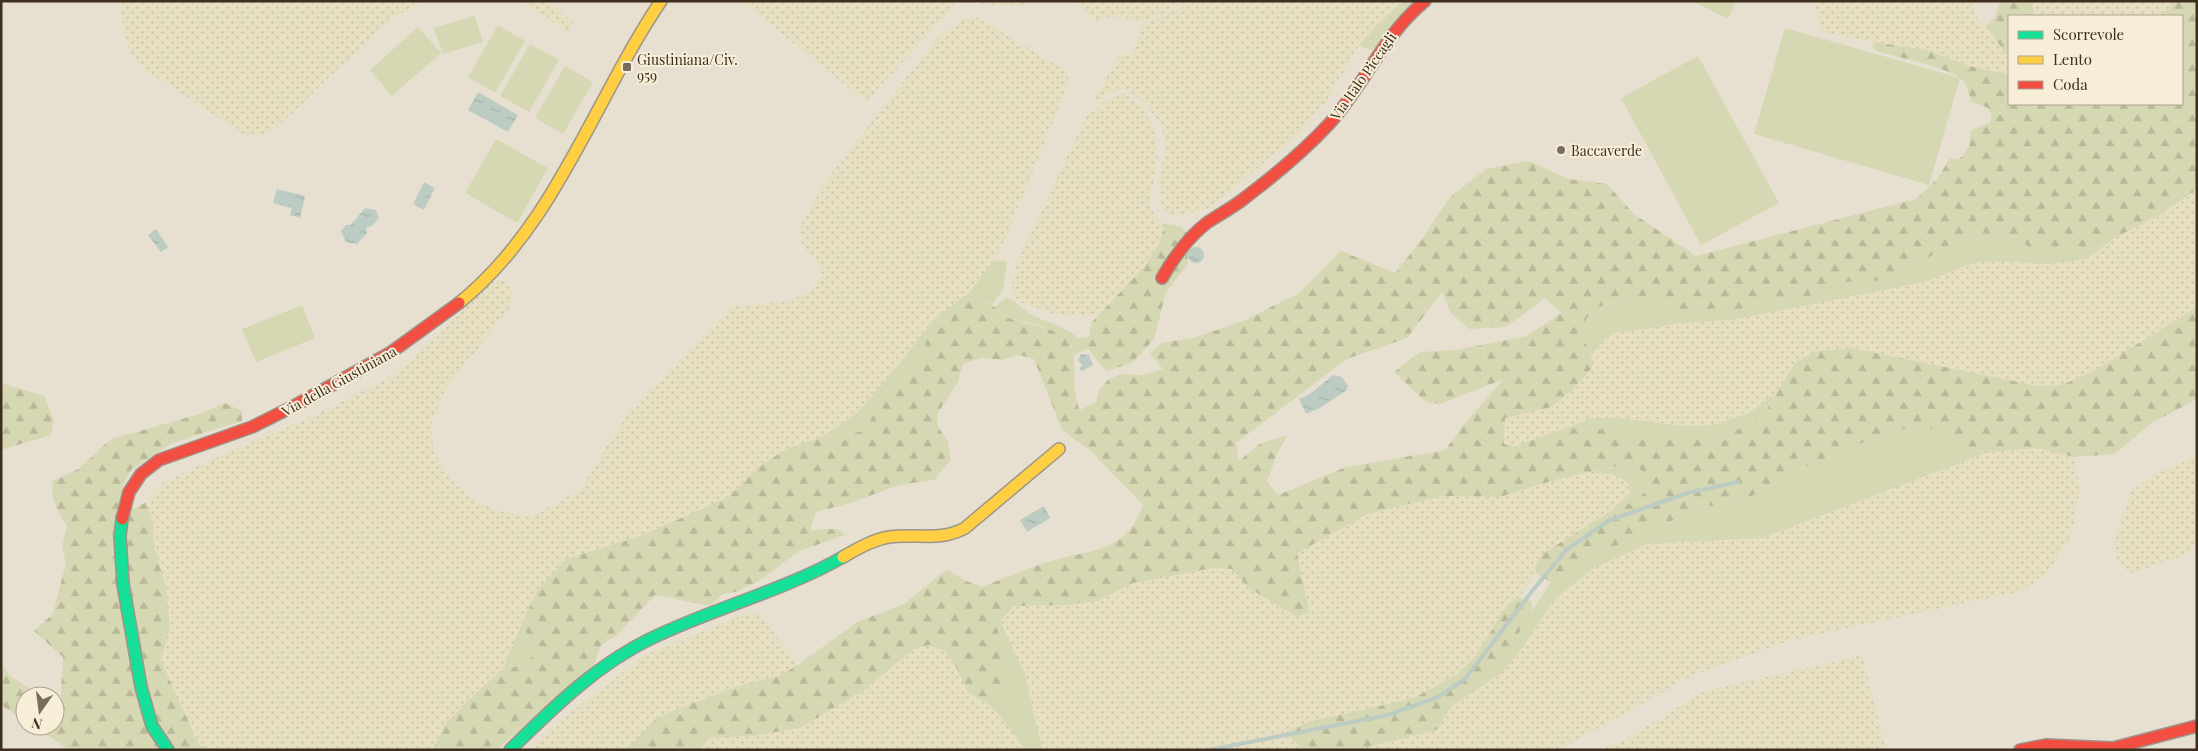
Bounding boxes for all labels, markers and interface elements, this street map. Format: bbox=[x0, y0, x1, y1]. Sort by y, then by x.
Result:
legend bbox=[2008, 15, 2183, 105]
text: Scorrevole bbox=[2053, 24, 2124, 44]
street label: Via Italo Piccagli bbox=[1325, 28, 1400, 124]
text: Lento bbox=[2053, 49, 2092, 69]
place label: Giustiniana/Civ. 959 bbox=[637, 50, 738, 85]
marker: Giustiniana/Civ. 959 bbox=[621, 61, 633, 73]
text: Coda bbox=[2053, 74, 2088, 94]
place label: Baccaverde bbox=[1571, 141, 1642, 160]
marker: Baccaverde bbox=[1555, 144, 1567, 156]
street label: Via della Giustiniana bbox=[277, 342, 400, 421]
north arrow bbox=[15, 686, 65, 736]
text: N bbox=[30, 714, 44, 735]

